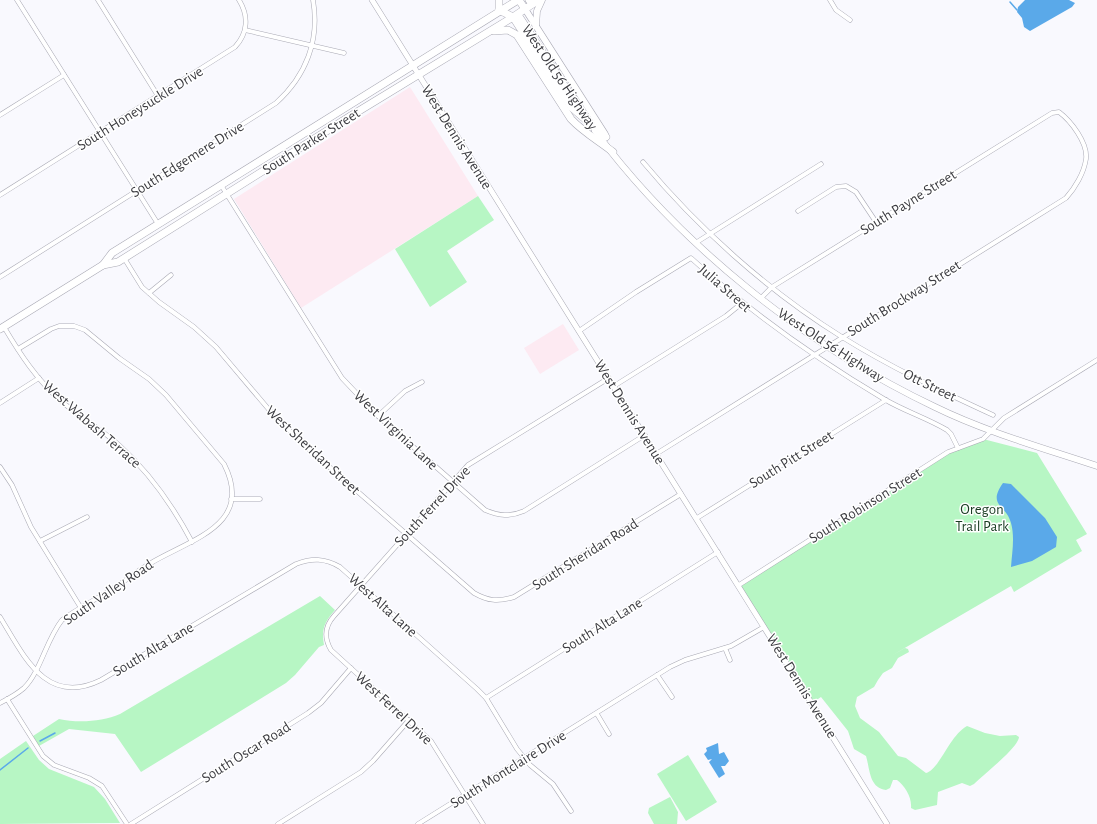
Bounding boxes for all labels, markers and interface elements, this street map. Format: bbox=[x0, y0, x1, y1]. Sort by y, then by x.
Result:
street label: West Old 56 Highway bbox=[519, 22, 601, 133]
street label: South Honeysuckle Drive bbox=[75, 64, 206, 153]
street label: West Dennis Avenue bbox=[418, 83, 495, 192]
street label: South Parker Street bbox=[260, 105, 363, 177]
street label: South Edgemere Drive bbox=[128, 119, 246, 200]
street label: South Payne Street bbox=[858, 167, 959, 238]
street label: South Brockway Street bbox=[845, 257, 964, 339]
street label: Julia Street bbox=[696, 262, 754, 315]
street label: West Old 56 Highway bbox=[775, 306, 887, 386]
street label: West Dennis Avenue bbox=[591, 358, 668, 467]
street label: Ott Street bbox=[901, 366, 959, 405]
street label: West Wabash Terrace bbox=[40, 378, 144, 471]
street label: West Virginia Lane bbox=[351, 388, 441, 473]
street label: West Sheridan Street bbox=[263, 403, 363, 498]
street label: South Pitt Street bbox=[747, 428, 836, 491]
street label: South Ferrel Drive bbox=[392, 463, 473, 549]
street label: South Robinson Street bbox=[806, 465, 924, 546]
park label: Oregon Trail Park bbox=[955, 502, 1009, 534]
street label: South Sheridan Road bbox=[530, 516, 641, 593]
street label: South Valley Road bbox=[61, 557, 156, 628]
street label: West Alta Lane bbox=[345, 571, 420, 640]
street label: South Alta Lane bbox=[560, 595, 645, 656]
street label: South Alta Lane bbox=[110, 620, 196, 679]
street label: West Dennis Avenue bbox=[763, 632, 840, 741]
street label: West Ferrel Drive bbox=[352, 669, 435, 748]
street label: South Oscar Road bbox=[199, 719, 293, 786]
street label: South Montclaire Drive bbox=[448, 728, 569, 811]

